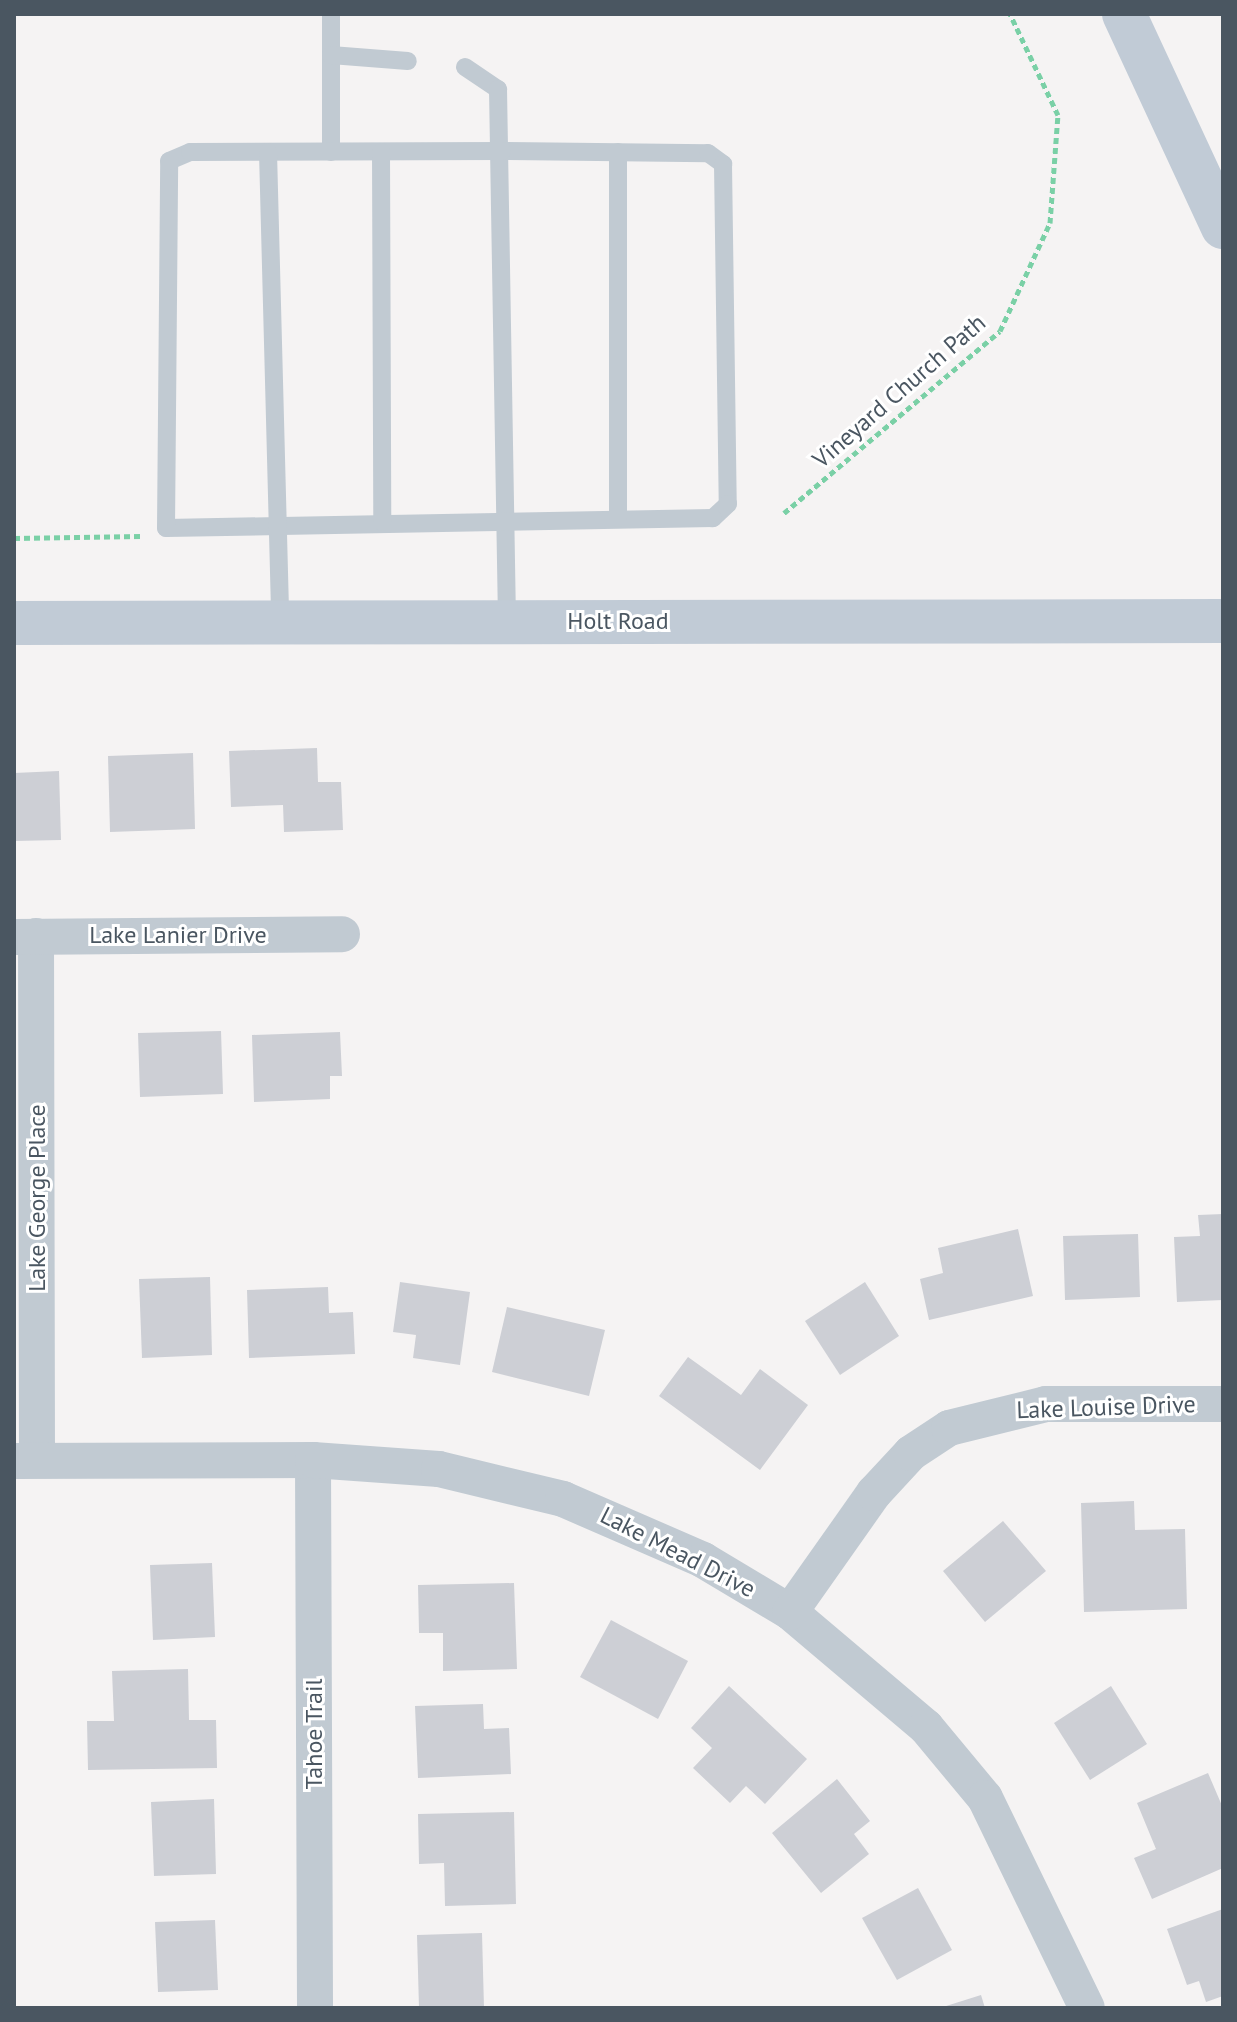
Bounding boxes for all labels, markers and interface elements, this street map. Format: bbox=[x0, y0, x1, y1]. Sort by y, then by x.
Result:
street label: Vineyard Church Path bbox=[807, 308, 991, 474]
street label: Holt Road bbox=[567, 607, 669, 635]
street label: Lake Lanier Drive bbox=[89, 921, 267, 949]
street label: Lake George Place bbox=[23, 1104, 51, 1292]
street label: Lake Louise Drive bbox=[1016, 1389, 1196, 1425]
street label: Lake Mead Drive bbox=[596, 1501, 760, 1603]
street label: Tahoe Trail bbox=[300, 1678, 328, 1790]

